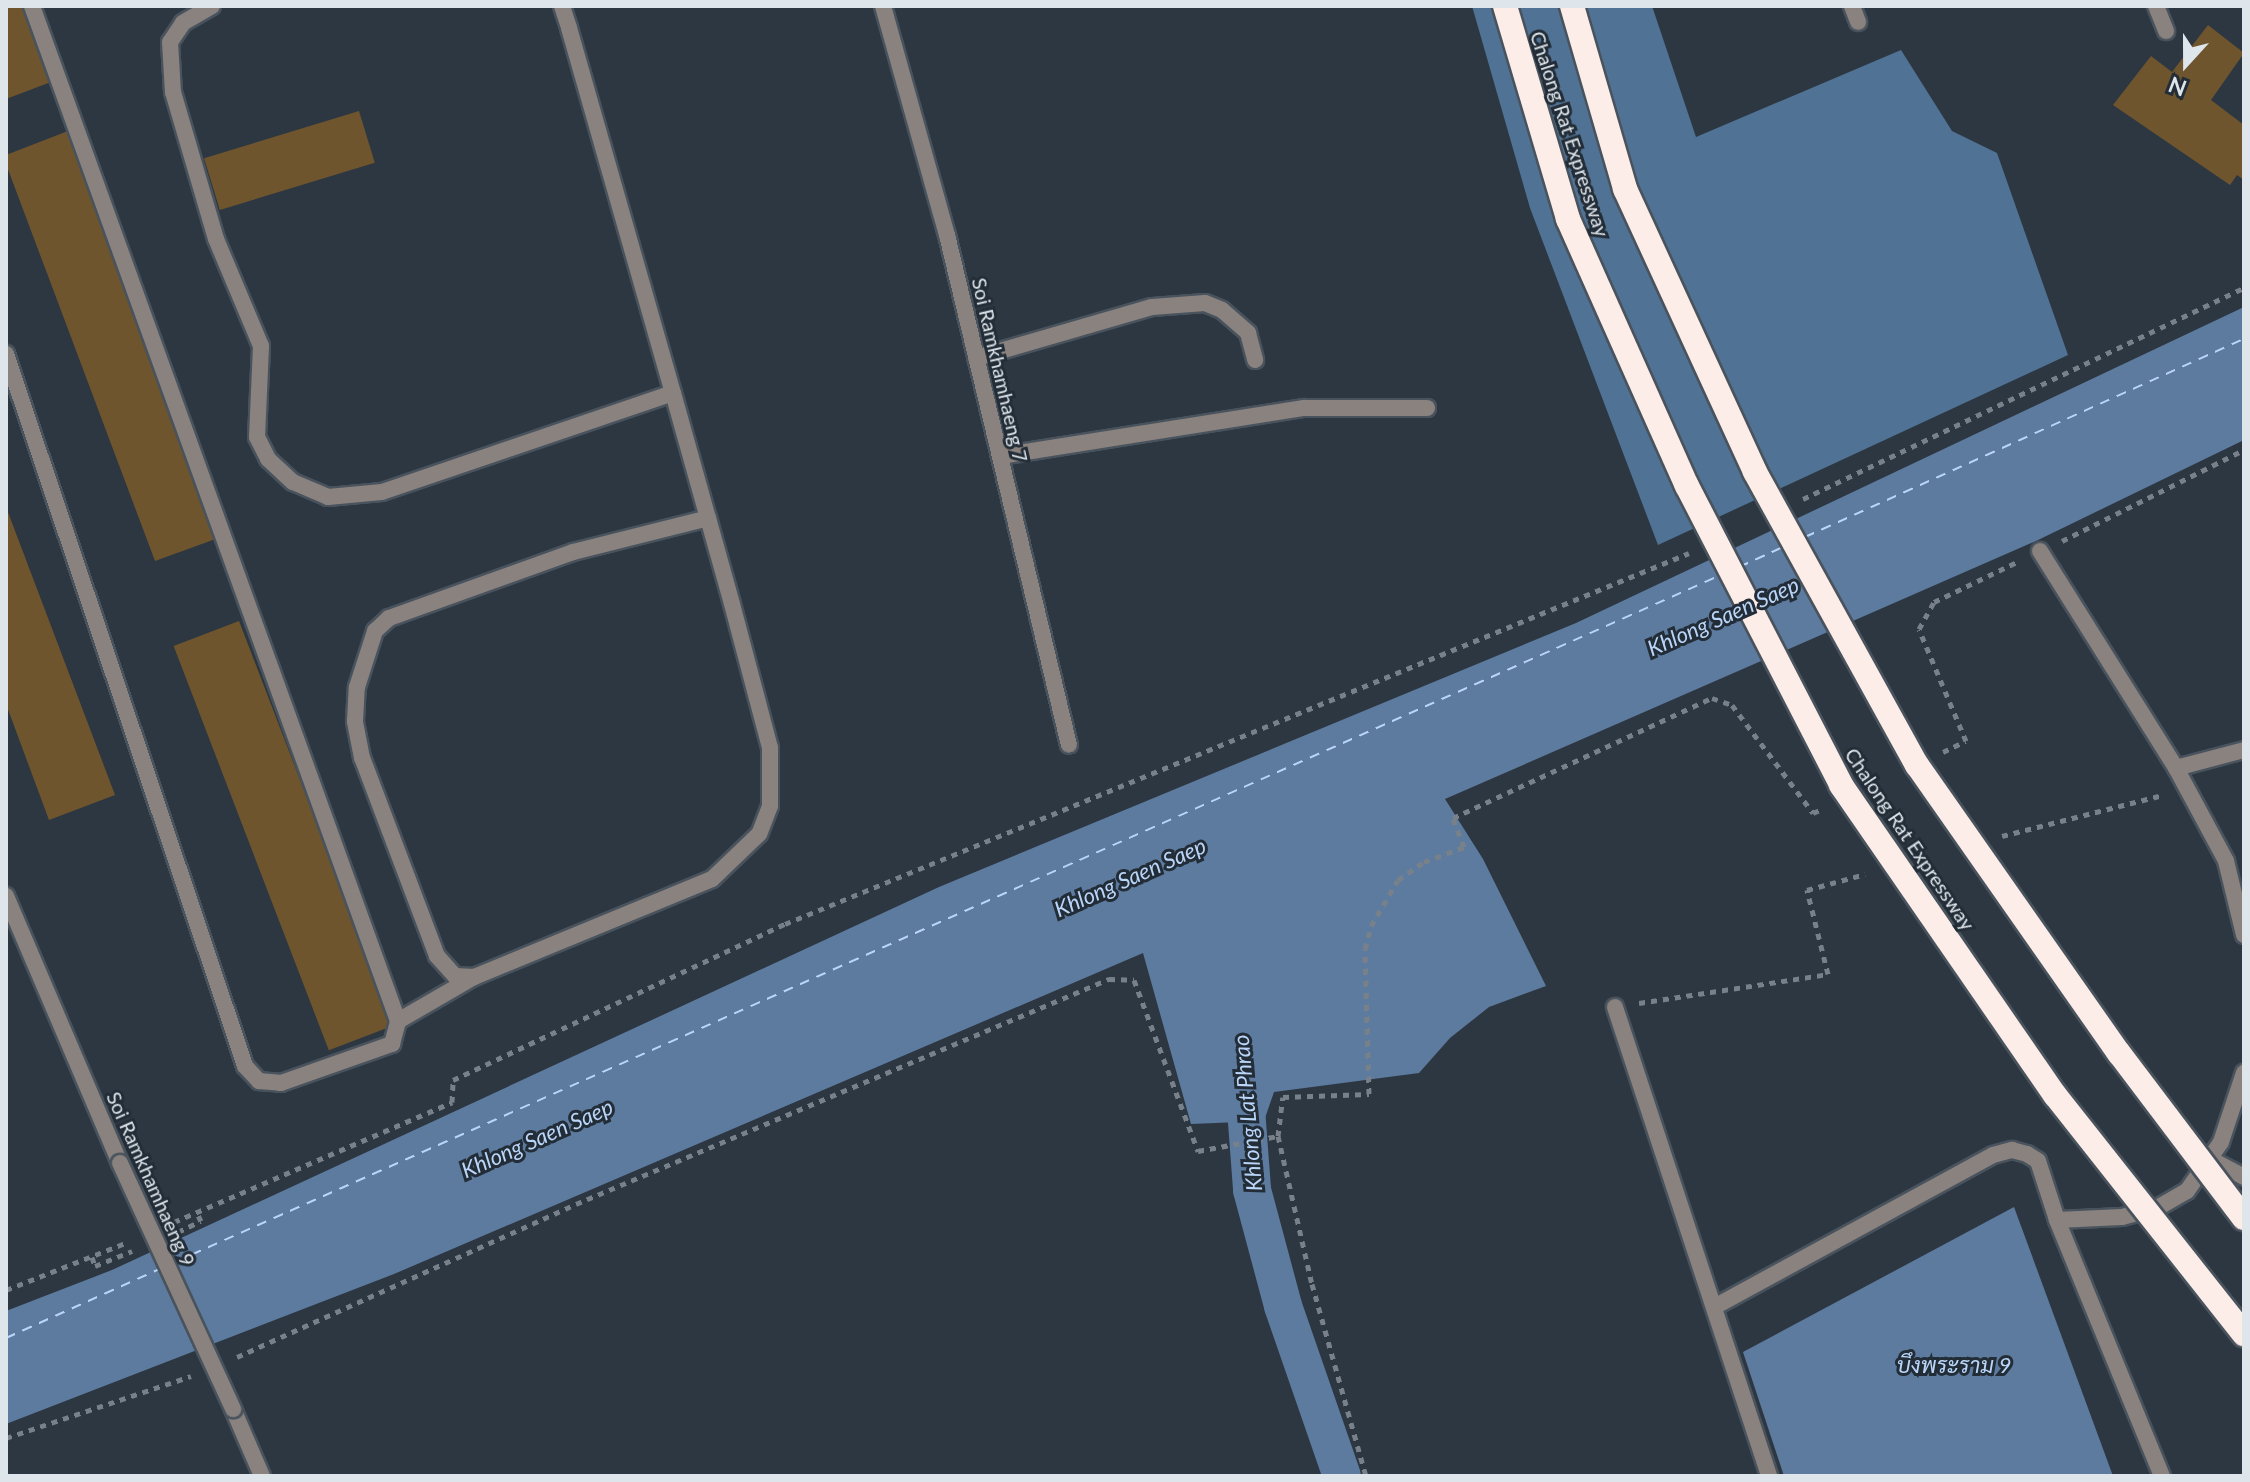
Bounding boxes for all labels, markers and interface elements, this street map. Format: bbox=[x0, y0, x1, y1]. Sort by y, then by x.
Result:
north arrow bbox=[2146, 24, 2226, 104]
street label: Chalong Rat Expressway bbox=[1525, 28, 1615, 240]
text: N bbox=[2164, 71, 2190, 103]
street label: Soi Ramkhamhaeng 7 bbox=[967, 275, 1033, 465]
water label: Khlong Saen Saep bbox=[1643, 571, 1803, 661]
street label: Chalong Rat Expressway bbox=[1840, 743, 1980, 935]
water label: Khlong Saen Saep bbox=[1050, 832, 1210, 922]
water label: Khlong Lat Phrao bbox=[1227, 1034, 1267, 1192]
street label: Soi Ramkhamhaeng 9 bbox=[102, 1088, 200, 1270]
water label: Khlong Saen Saep bbox=[457, 1093, 617, 1183]
water label: บึงพระราม 9 bbox=[1896, 1352, 2012, 1378]

